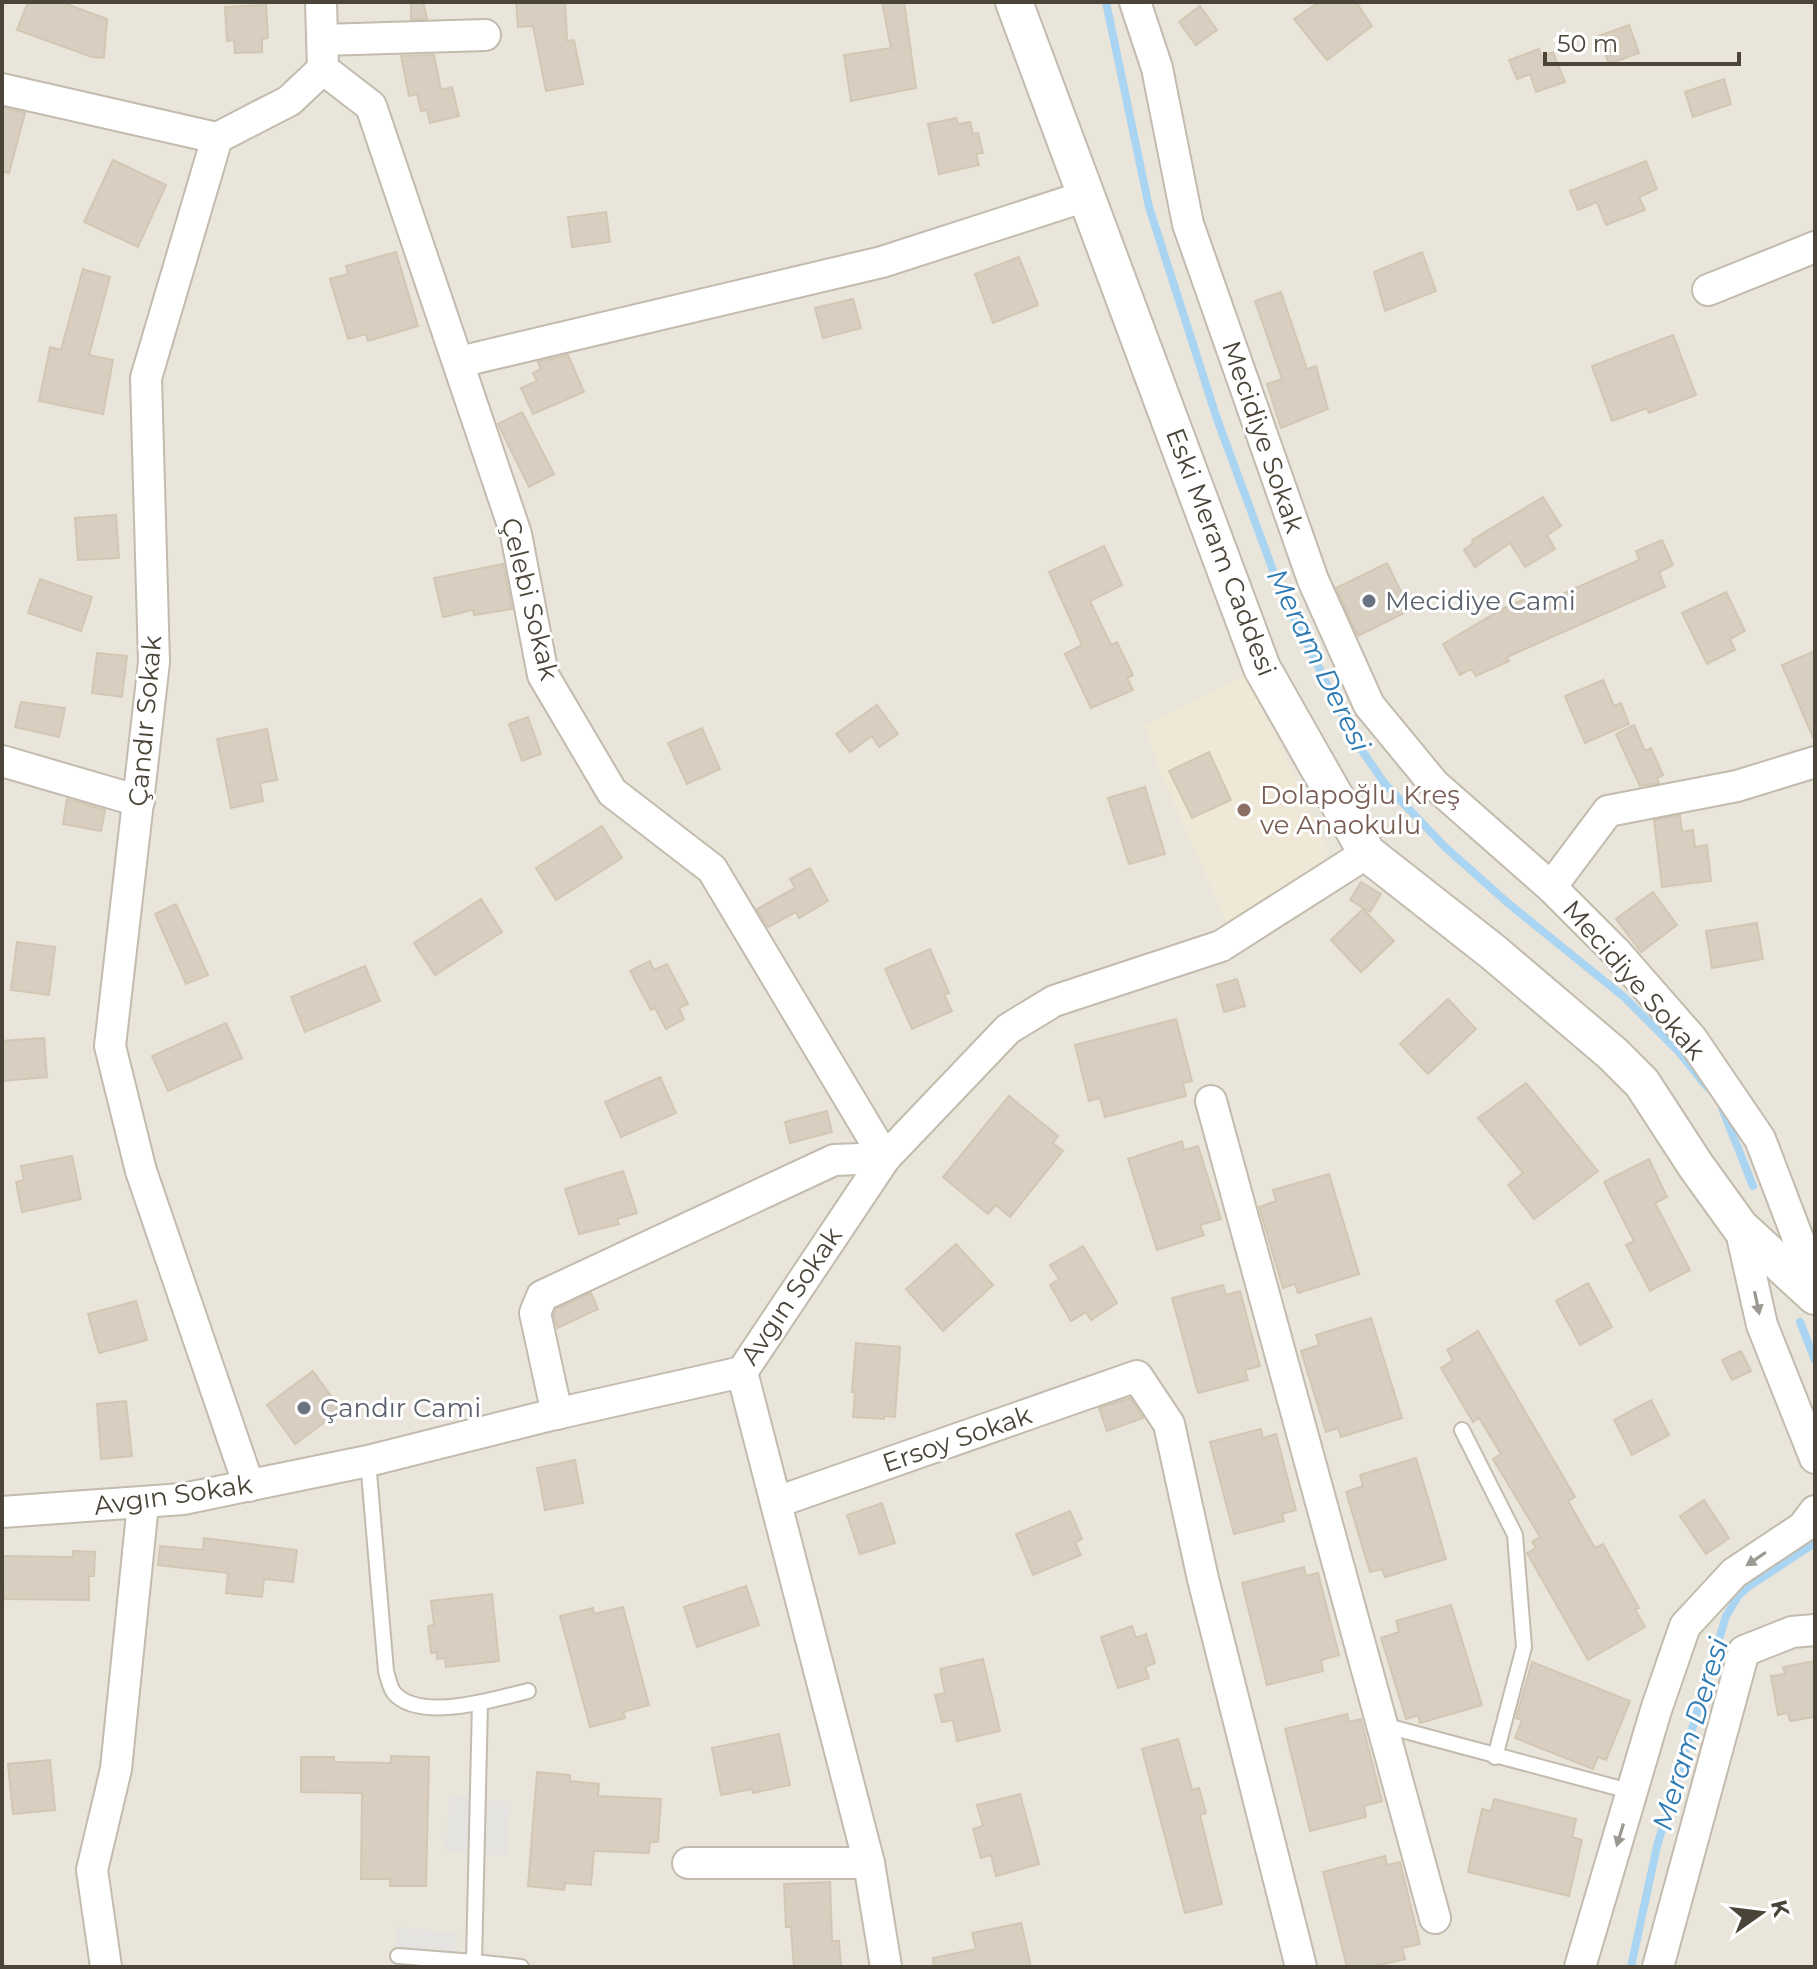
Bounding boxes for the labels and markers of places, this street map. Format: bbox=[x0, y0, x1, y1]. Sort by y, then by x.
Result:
place label: Mecidiye Cami bbox=[1385, 585, 1576, 617]
marker: Mecidiye Cami bbox=[1360, 592, 1378, 610]
place label: Dolapoğlu Kreş ve Anaokulu bbox=[1260, 779, 1460, 841]
marker: Dolapoğlu Kreş ve Anaokulu bbox=[1235, 801, 1253, 819]
place label: Çandır Cami bbox=[320, 1392, 481, 1424]
marker: Çandır Cami bbox=[295, 1399, 313, 1417]

